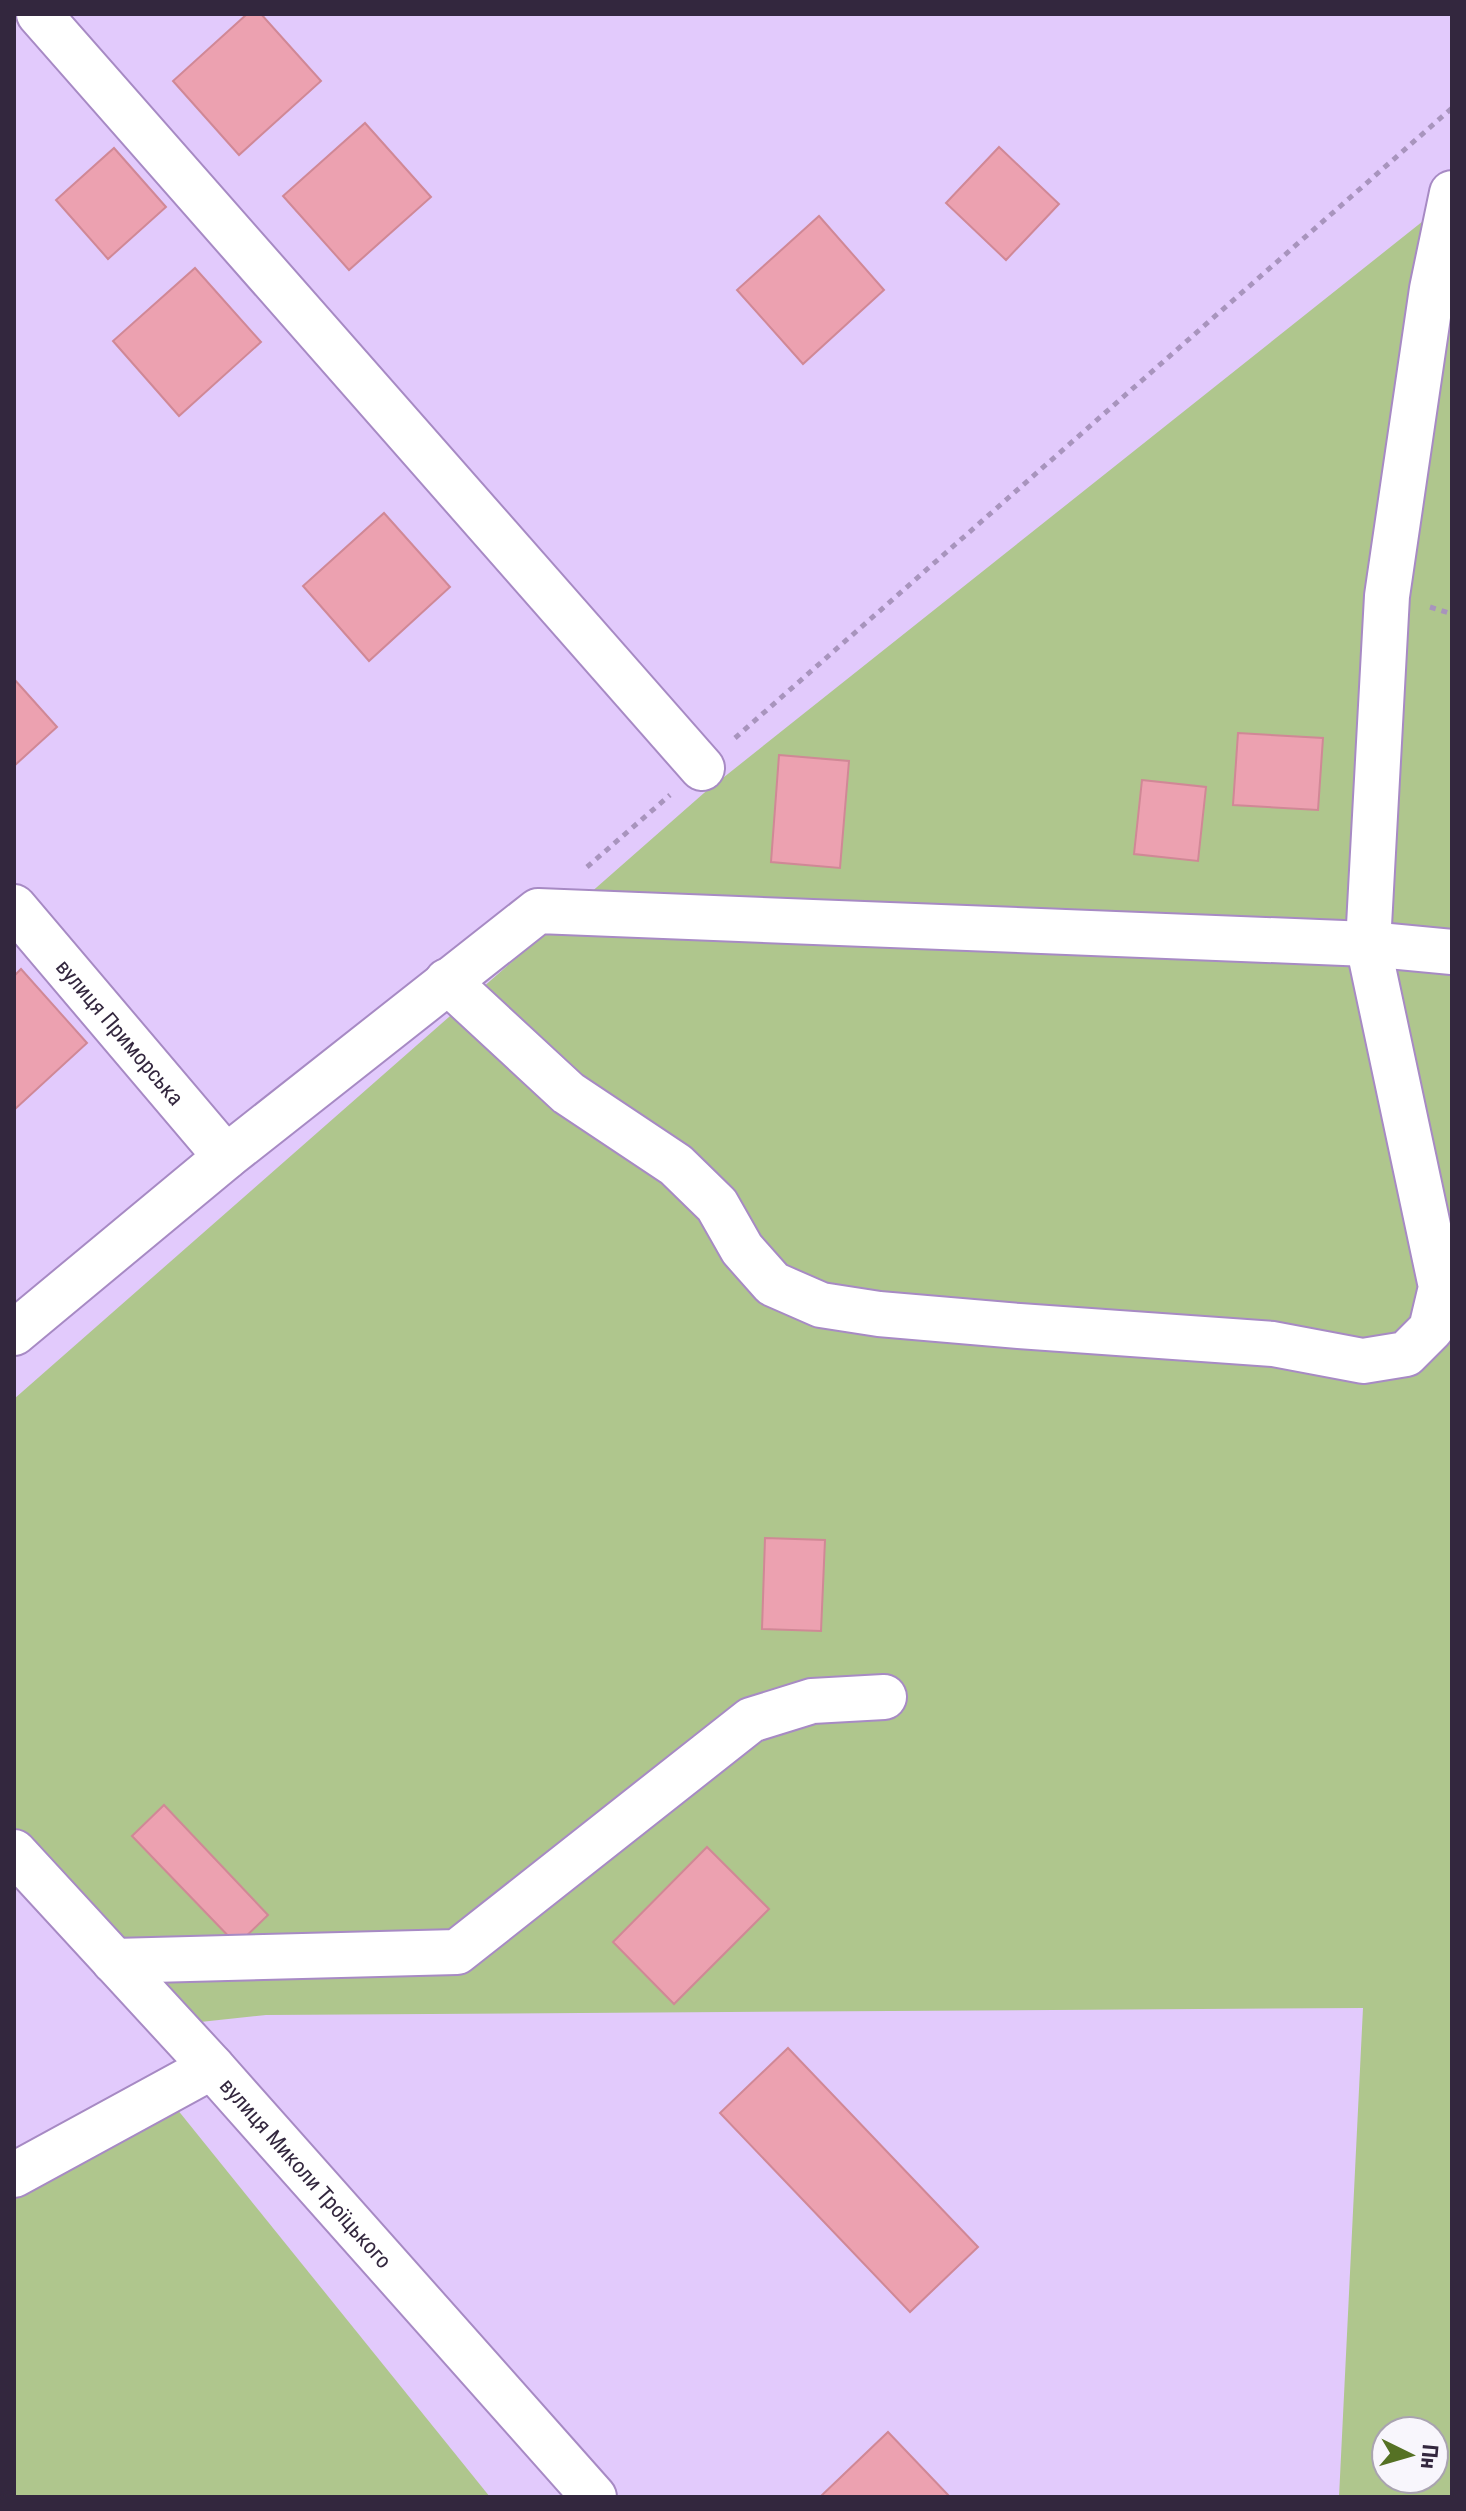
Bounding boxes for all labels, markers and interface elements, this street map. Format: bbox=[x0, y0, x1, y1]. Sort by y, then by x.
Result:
street label: вулиця Приморська bbox=[51, 954, 188, 1110]
street label: вулиця Миколи Троїцького bbox=[215, 2073, 397, 2273]
north arrow bbox=[1370, 2415, 1450, 2495]
text: Пн bbox=[1416, 2443, 1443, 2470]

